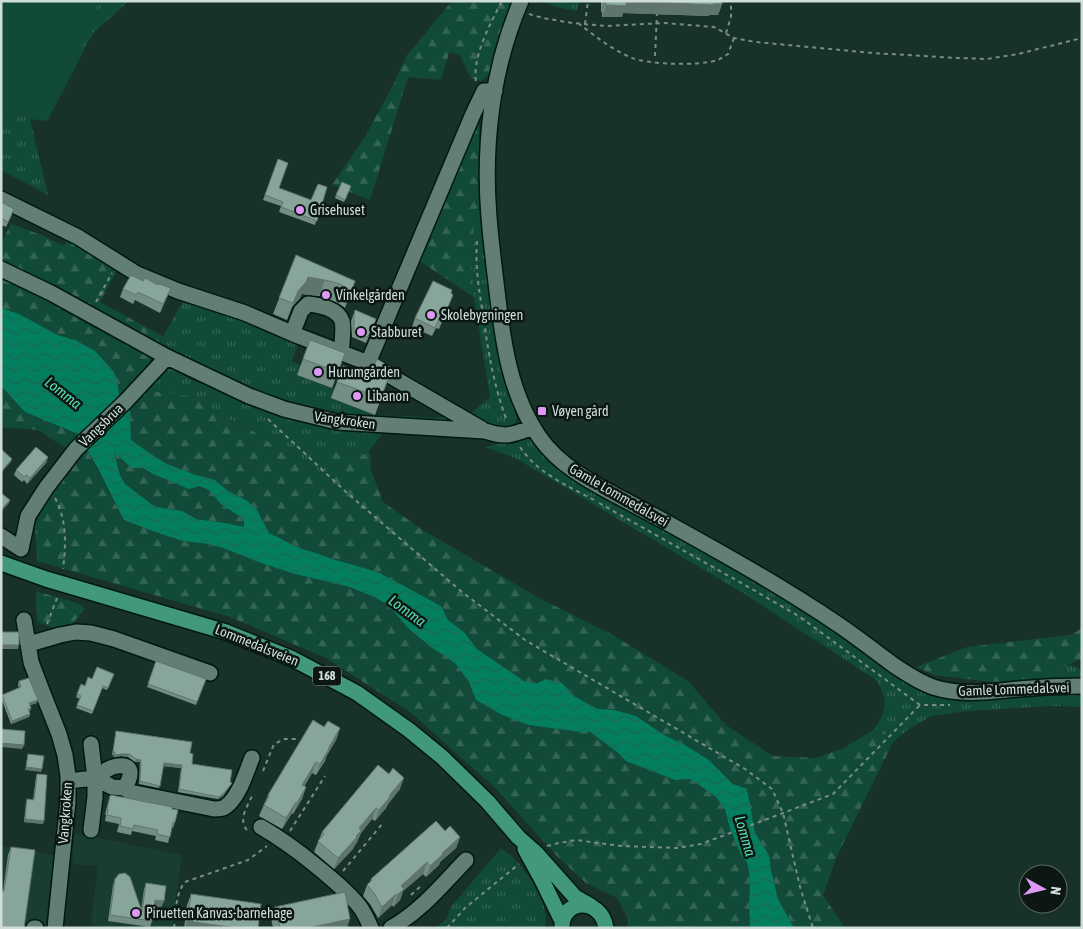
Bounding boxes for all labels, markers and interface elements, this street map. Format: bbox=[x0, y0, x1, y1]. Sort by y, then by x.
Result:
place label: Grisehuset bbox=[310, 202, 365, 218]
marker: Grisehuset bbox=[294, 204, 306, 216]
place label: Vinkelgården bbox=[336, 287, 405, 303]
marker: Vinkelgården bbox=[320, 289, 332, 301]
place label: Skolebygningen bbox=[441, 307, 523, 323]
marker: Skolebygningen bbox=[425, 309, 437, 321]
place label: Stabburet bbox=[371, 324, 422, 340]
marker: Stabburet bbox=[355, 326, 367, 338]
place label: Hurumgården bbox=[328, 364, 400, 380]
marker: Hurumgården bbox=[312, 366, 324, 378]
water label: Lomma bbox=[42, 373, 85, 412]
place label: Libanon bbox=[367, 388, 409, 404]
marker: Libanon bbox=[351, 390, 363, 402]
street label: Vangsbrua bbox=[76, 400, 126, 450]
place label: Vøyen gård bbox=[552, 403, 609, 419]
marker: Vøyen gård bbox=[536, 405, 548, 417]
street label: Vangkroken bbox=[313, 408, 377, 432]
street label: Gamle Lommedalsvei bbox=[567, 460, 671, 530]
water label: Lomma bbox=[386, 592, 429, 630]
street label: Lommedalsveien bbox=[213, 621, 301, 669]
road number: 168 bbox=[313, 666, 341, 686]
street label: Gamle Lommedalsvei bbox=[958, 679, 1070, 699]
street label: Vangkroken bbox=[55, 782, 75, 844]
water label: Lomma bbox=[732, 814, 759, 858]
north arrow bbox=[1018, 864, 1068, 914]
text: N bbox=[1047, 886, 1064, 896]
place label: Piruetten Kanvas-barnehage bbox=[146, 905, 292, 921]
marker: Piruetten Kanvas-barnehage bbox=[130, 907, 142, 919]

